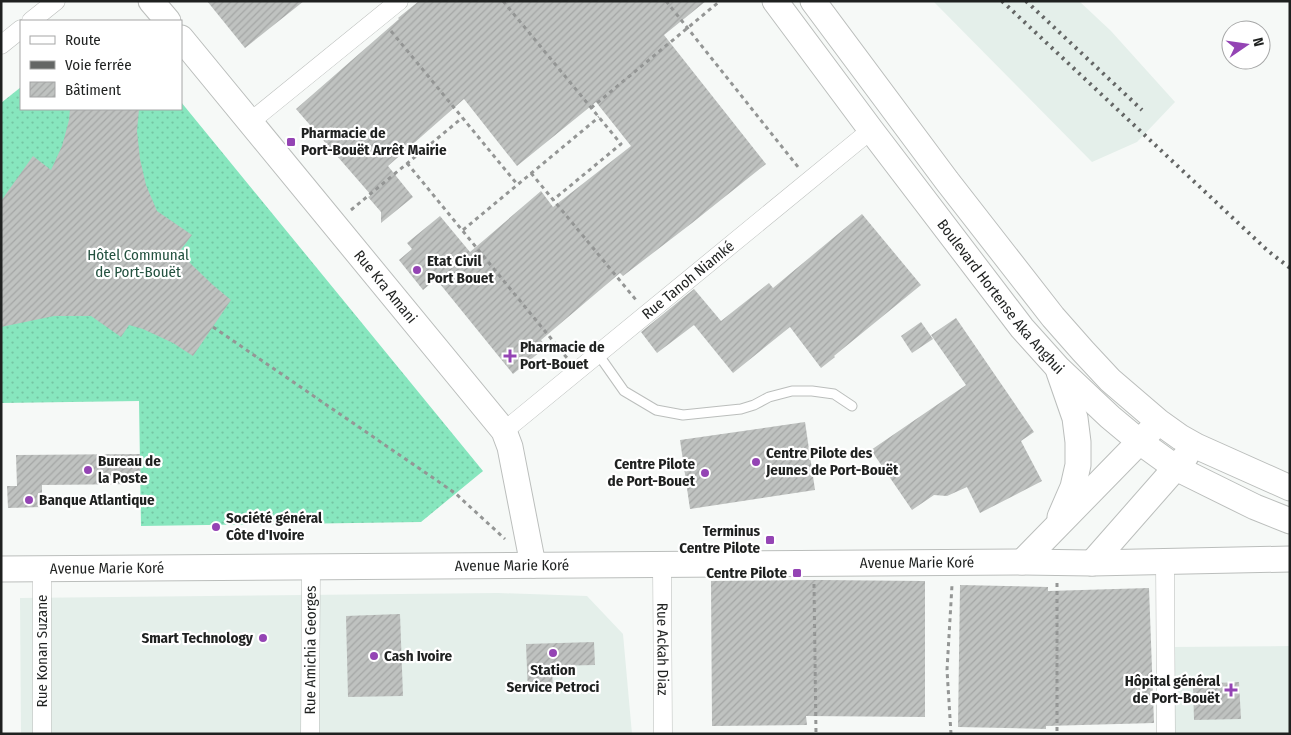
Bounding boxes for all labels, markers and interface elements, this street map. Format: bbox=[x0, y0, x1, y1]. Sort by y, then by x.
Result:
legend bbox=[20, 20, 182, 110]
north arrow bbox=[1221, 20, 1271, 70]
text: Route bbox=[65, 31, 101, 49]
text: N bbox=[1249, 36, 1267, 48]
text: Voie ferrée bbox=[65, 56, 132, 74]
text: Bâtiment bbox=[65, 81, 121, 99]
place label: Pharmacie de Port-Bouët Arrêt Mairie bbox=[301, 124, 447, 159]
marker: Pharmacie de Port-Bouët Arrêt Mairie bbox=[285, 136, 297, 148]
street label: Boulevard Hortense Aka Anghui bbox=[933, 216, 1068, 378]
street label: Rue Tanoh Niamké bbox=[638, 237, 738, 323]
park label: Hôtel Communal de Port-Bouët bbox=[87, 246, 189, 281]
street label: Rue Kra Amani bbox=[350, 247, 421, 327]
place label: Etat Civil Port Bouet bbox=[427, 252, 494, 287]
marker: Etat Civil Port Bouet bbox=[411, 264, 423, 276]
place label: Pharmacie de Port-Bouet bbox=[520, 338, 605, 373]
marker: Pharmacie de Port-Bouet bbox=[504, 350, 516, 362]
place label: Centre Pilote des Jeunes de Port-Bouët bbox=[765, 444, 899, 479]
place label: Bureau de la Poste bbox=[98, 452, 161, 487]
place label: Centre Pilote de Port-Bouet bbox=[608, 455, 696, 490]
marker: Centre Pilote des Jeunes de Port-Bouët bbox=[750, 456, 762, 468]
marker: Bureau de la Poste bbox=[82, 464, 94, 476]
marker: Centre Pilote de Port-Bouet bbox=[699, 467, 711, 479]
place label: Banque Atlantique bbox=[39, 491, 155, 509]
marker: Banque Atlantique bbox=[23, 494, 35, 506]
place label: Société général Côte d'Ivoire bbox=[226, 509, 323, 544]
marker: Société général Côte d'Ivoire bbox=[210, 521, 222, 533]
place label: Terminus Centre Pilote bbox=[679, 522, 760, 557]
marker: Terminus Centre Pilote bbox=[764, 534, 776, 546]
street label: Avenue Marie Koré bbox=[860, 553, 974, 572]
street label: Avenue Marie Koré bbox=[455, 556, 569, 575]
street label: Avenue Marie Koré bbox=[50, 559, 164, 578]
place label: Centre Pilote bbox=[706, 564, 787, 582]
marker: Centre Pilote bbox=[791, 567, 803, 579]
street label: Rue Amichia Georges bbox=[301, 586, 320, 714]
street label: Rue Konan Suzane bbox=[33, 595, 51, 707]
street label: Rue Ackah Diaz bbox=[653, 603, 672, 695]
place label: Smart Technology bbox=[141, 629, 254, 647]
marker: Smart Technology bbox=[257, 632, 269, 644]
place label: Cash Ivoire bbox=[384, 647, 453, 665]
marker: Station Service Petroci bbox=[547, 647, 559, 659]
marker: Cash Ivoire bbox=[368, 650, 380, 662]
place label: Station Service Petroci bbox=[507, 661, 600, 696]
place label: Hôpital général de Port-Bouët bbox=[1125, 672, 1221, 707]
marker: Hôpital général de Port-Bouët bbox=[1224, 683, 1238, 697]

